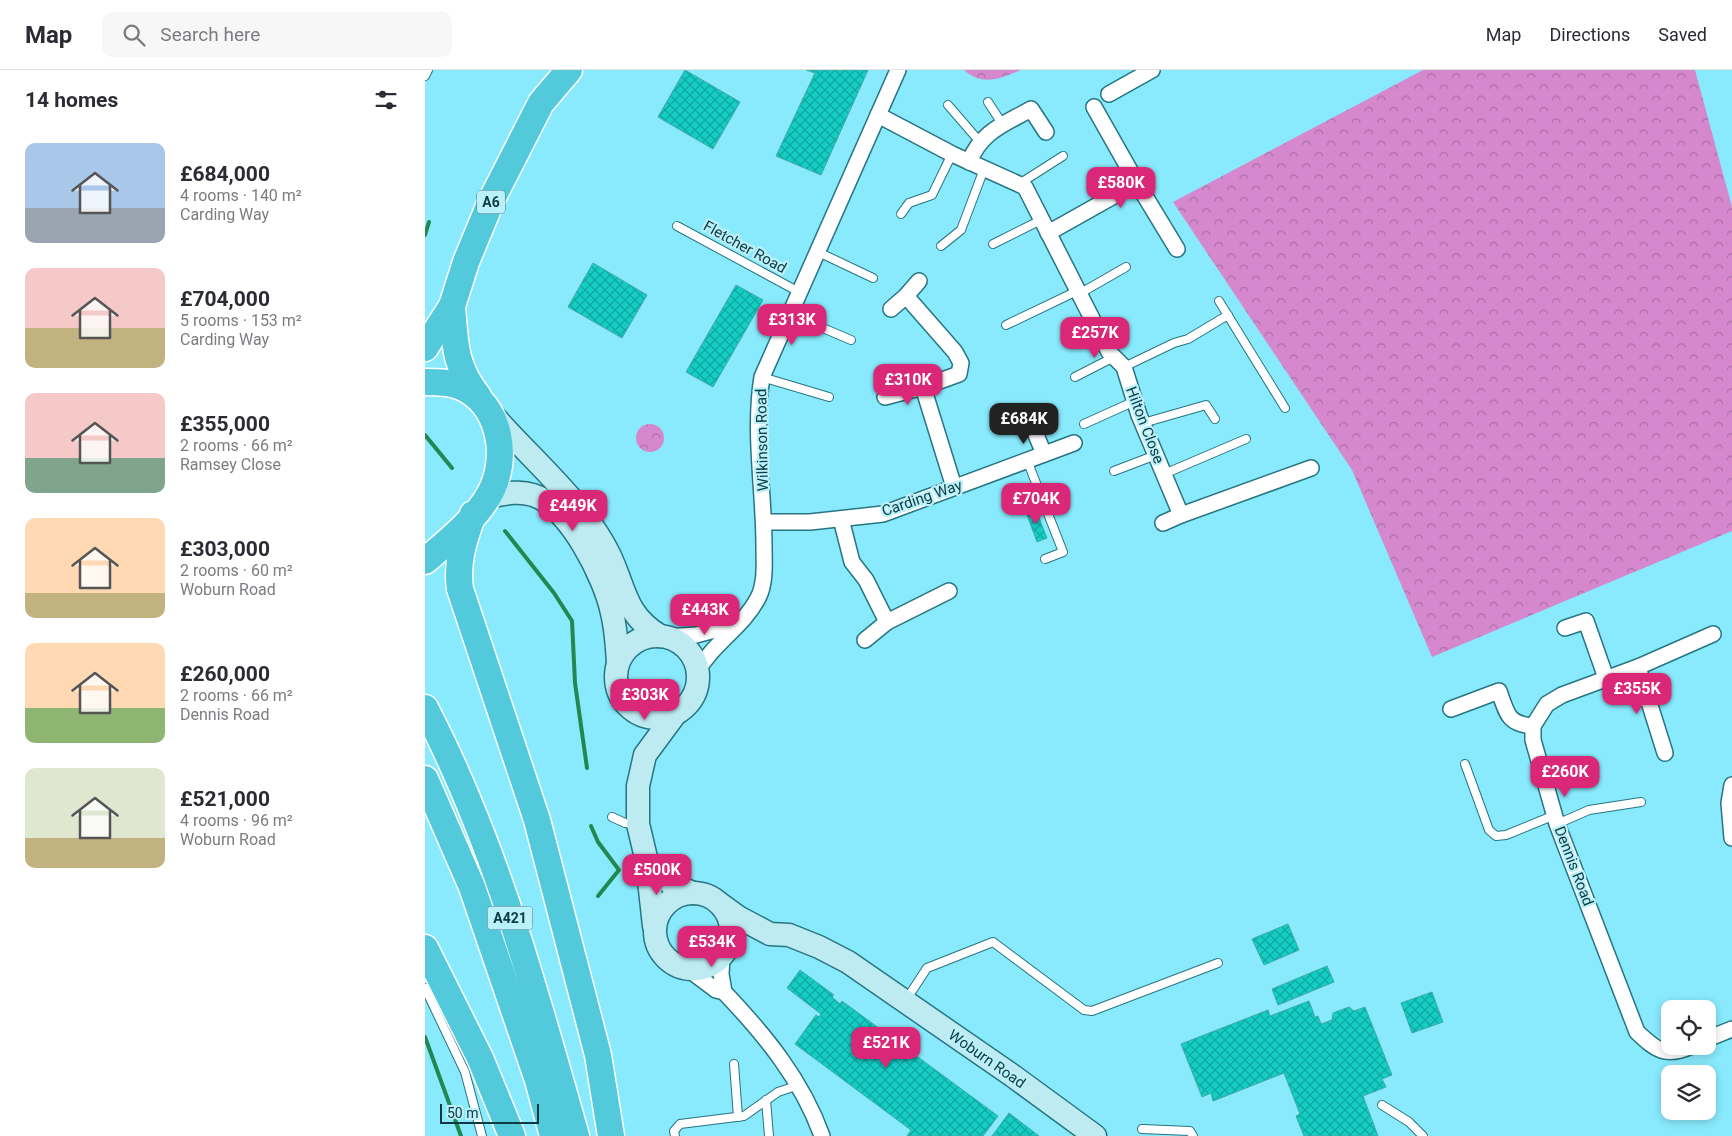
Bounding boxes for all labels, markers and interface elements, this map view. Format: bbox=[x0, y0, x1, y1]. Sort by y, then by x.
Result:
search box bbox=[102, 12, 452, 57]
text: Map bbox=[25, 21, 72, 49]
icon: search bbox=[120, 21, 148, 49]
text: Search here bbox=[160, 23, 260, 46]
text: Map bbox=[1486, 24, 1521, 45]
text: Directions bbox=[1549, 24, 1630, 45]
text: Saved bbox=[1658, 24, 1707, 45]
icon: filters bbox=[372, 86, 400, 114]
text: 14 homes bbox=[25, 88, 118, 112]
text: £684,000 bbox=[180, 162, 270, 186]
icon: home bbox=[65, 163, 125, 223]
pin: £580K bbox=[1086, 166, 1156, 209]
text: £580K bbox=[1097, 173, 1145, 192]
text: 4 rooms · 140 m² bbox=[180, 186, 302, 205]
road number: A6 bbox=[477, 190, 505, 214]
text: Carding Way bbox=[180, 205, 269, 224]
street label: Fletcher Road bbox=[700, 217, 790, 277]
text: £704,000 bbox=[180, 287, 270, 311]
icon: home bbox=[65, 288, 125, 348]
pin: £313K bbox=[757, 304, 827, 346]
text: £313K bbox=[768, 310, 816, 329]
text: 5 rooms · 153 m² bbox=[180, 311, 302, 330]
pin: £257K bbox=[1060, 316, 1130, 359]
text: £257K bbox=[1071, 323, 1119, 342]
text: Carding Way bbox=[180, 330, 269, 349]
pin: £310K bbox=[873, 364, 943, 406]
text: £310K bbox=[884, 370, 932, 389]
street label: Hilton Close bbox=[1122, 384, 1168, 466]
street label: Wilkinson Road bbox=[752, 388, 772, 492]
pin: £684K bbox=[989, 402, 1059, 445]
text: £684K bbox=[1000, 409, 1048, 428]
text: £355,000 bbox=[180, 412, 270, 436]
icon: home bbox=[65, 413, 125, 473]
text: 2 rooms · 66 m² bbox=[180, 436, 293, 455]
text: Ramsey Close bbox=[180, 455, 281, 474]
street label: Carding Way bbox=[880, 476, 964, 520]
pin: £704K bbox=[1001, 482, 1071, 525]
text: £704K bbox=[1012, 489, 1060, 508]
pin: £449K bbox=[538, 490, 608, 532]
text: £449K bbox=[549, 496, 597, 515]
text: £303,000 bbox=[180, 537, 270, 561]
icon: home bbox=[65, 538, 125, 598]
text: 2 rooms · 60 m² bbox=[180, 561, 293, 580]
text: Woburn Road bbox=[180, 580, 276, 599]
pin: £443K bbox=[670, 594, 740, 636]
text: £443K bbox=[681, 600, 729, 619]
text: £260,000 bbox=[180, 662, 270, 686]
icon: home bbox=[65, 663, 125, 723]
pin: £355K bbox=[1602, 672, 1672, 715]
pin: £303K bbox=[610, 678, 680, 721]
text: £355K bbox=[1613, 679, 1661, 698]
text: £303K bbox=[621, 685, 669, 704]
text: 2 rooms · 66 m² bbox=[180, 686, 293, 705]
text: Dennis Road bbox=[180, 705, 269, 724]
pin: £260K bbox=[1530, 756, 1600, 798]
text: £260K bbox=[1541, 762, 1589, 781]
text: £521,000 bbox=[180, 787, 270, 811]
icon: home bbox=[65, 788, 125, 848]
text: 4 rooms · 96 m² bbox=[180, 811, 293, 830]
street label: Dennis Road bbox=[1551, 824, 1597, 908]
text: Woburn Road bbox=[180, 830, 276, 849]
pin: £500K bbox=[622, 854, 692, 896]
text: £500K bbox=[633, 860, 681, 879]
road number: A421 bbox=[487, 906, 533, 930]
pin: £534K bbox=[677, 926, 747, 968]
text: £534K bbox=[688, 932, 736, 951]
map controls bbox=[1661, 1000, 1716, 1120]
button: locate bbox=[1661, 1000, 1716, 1055]
pin: £521K bbox=[851, 1026, 921, 1069]
street label: Woburn Road bbox=[945, 1026, 1029, 1092]
text: £521K bbox=[862, 1033, 910, 1052]
button: layers bbox=[1661, 1065, 1716, 1120]
scale bar bbox=[440, 1101, 539, 1124]
text: 50 m bbox=[447, 1105, 479, 1121]

